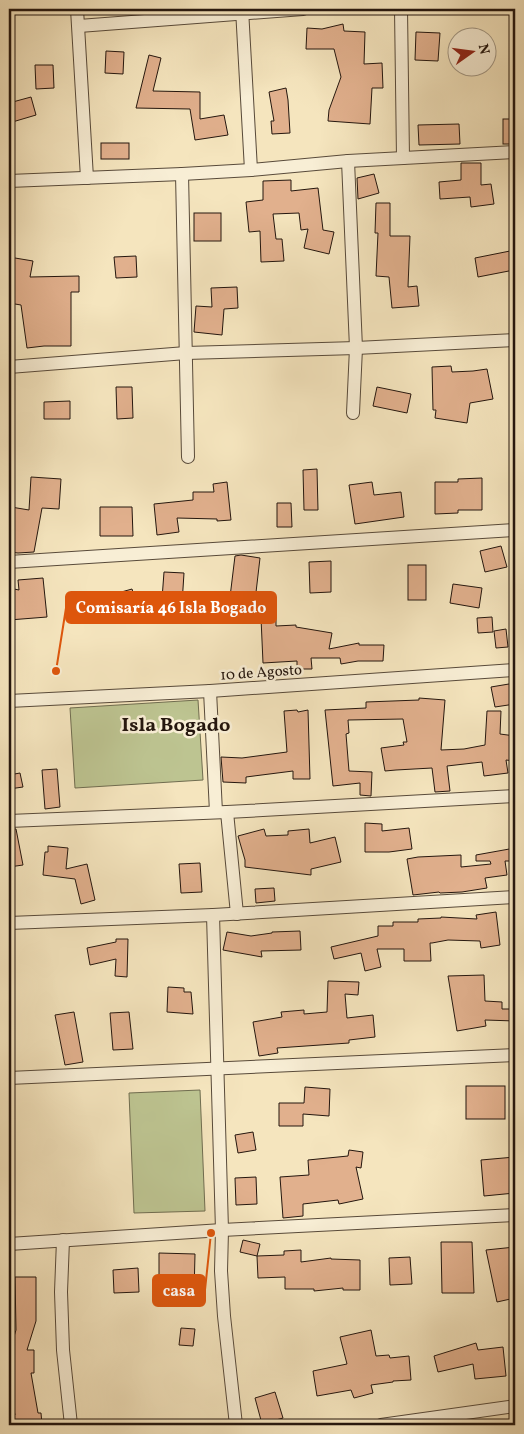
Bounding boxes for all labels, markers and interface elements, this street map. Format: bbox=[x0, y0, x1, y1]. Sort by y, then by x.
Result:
north arrow bbox=[446, 28, 496, 78]
text: N bbox=[473, 42, 494, 56]
callout: Comisaría 46 Isla Bogado bbox=[66, 592, 276, 623]
text: Comisaría 46 Isla Bogado bbox=[76, 598, 266, 620]
street label: 10 de Agosto bbox=[219, 660, 303, 687]
district label: Isla Bogado bbox=[122, 712, 230, 740]
callout: casa bbox=[153, 1275, 205, 1306]
text: casa bbox=[163, 1281, 195, 1303]

